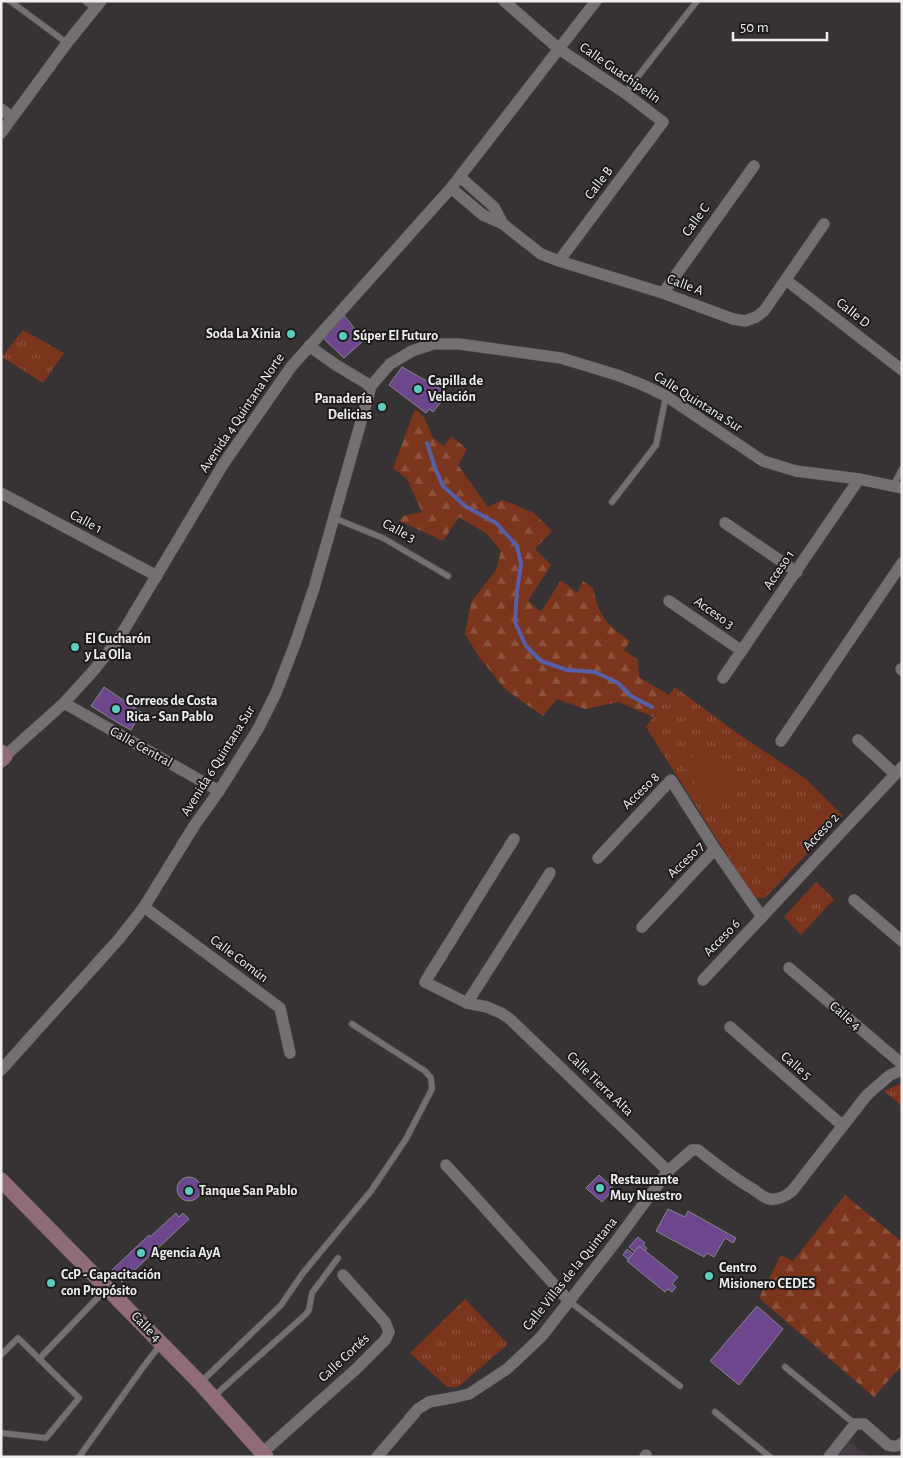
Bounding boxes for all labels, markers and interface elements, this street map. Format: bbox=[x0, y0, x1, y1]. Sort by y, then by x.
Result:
scale bar bbox=[733, 10, 827, 42]
text: 50 m bbox=[740, 20, 769, 35]
street label: Calle Guachipelín bbox=[577, 40, 663, 106]
street label: Calle B bbox=[582, 164, 616, 202]
street label: Calle C bbox=[680, 201, 712, 239]
street label: Calle A bbox=[665, 272, 705, 298]
street label: Calle D bbox=[834, 296, 872, 330]
place label: Soda La Xinia bbox=[206, 327, 281, 341]
marker: Soda La Xinia bbox=[285, 328, 297, 340]
place label: Súper El Futuro bbox=[353, 329, 438, 343]
marker: Súper El Futuro bbox=[337, 330, 349, 342]
street label: Avenida 4 Quintana Norte bbox=[197, 351, 287, 475]
street label: Calle Quintana Sur bbox=[651, 369, 745, 435]
place label: Capilla de Velación bbox=[428, 374, 483, 404]
marker: Capilla de Velación bbox=[412, 383, 424, 395]
place label: Panadería Delicias bbox=[315, 392, 372, 422]
marker: Panadería Delicias bbox=[376, 401, 388, 413]
street label: Calle 1 bbox=[68, 508, 104, 536]
street label: Calle 3 bbox=[380, 517, 418, 546]
street label: Acceso 1 bbox=[761, 548, 797, 592]
street label: Acceso 3 bbox=[691, 594, 737, 632]
place label: El Cucharón y La Olla bbox=[84, 632, 151, 662]
marker: El Cucharón y La Olla bbox=[69, 641, 81, 653]
place label: Correos de Costa Rica - San Pablo bbox=[126, 694, 218, 724]
marker: Correos de Costa Rica - San Pablo bbox=[110, 703, 122, 715]
street label: Avenida 6 Quintana Sur bbox=[178, 703, 258, 819]
street label: Calle Central bbox=[107, 724, 175, 770]
street label: Acceso 8 bbox=[620, 770, 662, 812]
street label: Acceso 2 bbox=[800, 810, 842, 854]
street label: Acceso 7 bbox=[665, 839, 707, 881]
street label: Acceso 6 bbox=[701, 917, 743, 959]
street label: Calle Común bbox=[207, 933, 271, 985]
street label: Calle 4 bbox=[827, 999, 863, 1033]
street label: Calle Tierra Alta bbox=[564, 1049, 636, 1119]
street label: Calle 5 bbox=[778, 1049, 814, 1083]
place label: Restaurante Muy Nuestro bbox=[610, 1173, 682, 1203]
marker: Restaurante Muy Nuestro bbox=[594, 1182, 606, 1194]
place label: Tanque San Pablo bbox=[199, 1184, 298, 1198]
marker: Tanque San Pablo bbox=[183, 1185, 195, 1197]
street label: Calle Villas de la Quintana bbox=[520, 1214, 620, 1333]
place label: Agencia AyA bbox=[151, 1246, 221, 1260]
marker: Agencia AyA bbox=[135, 1247, 147, 1259]
place label: Centro Misionero CEDES bbox=[719, 1261, 815, 1291]
place label: CcP - Capacitación con Propósito bbox=[61, 1268, 161, 1298]
marker: Centro Misionero CEDES bbox=[703, 1270, 715, 1282]
marker: CcP - Capacitación con Propósito bbox=[45, 1277, 57, 1289]
street label: Calle 4 bbox=[128, 1309, 164, 1345]
street label: Calle Cortés bbox=[316, 1331, 372, 1385]

